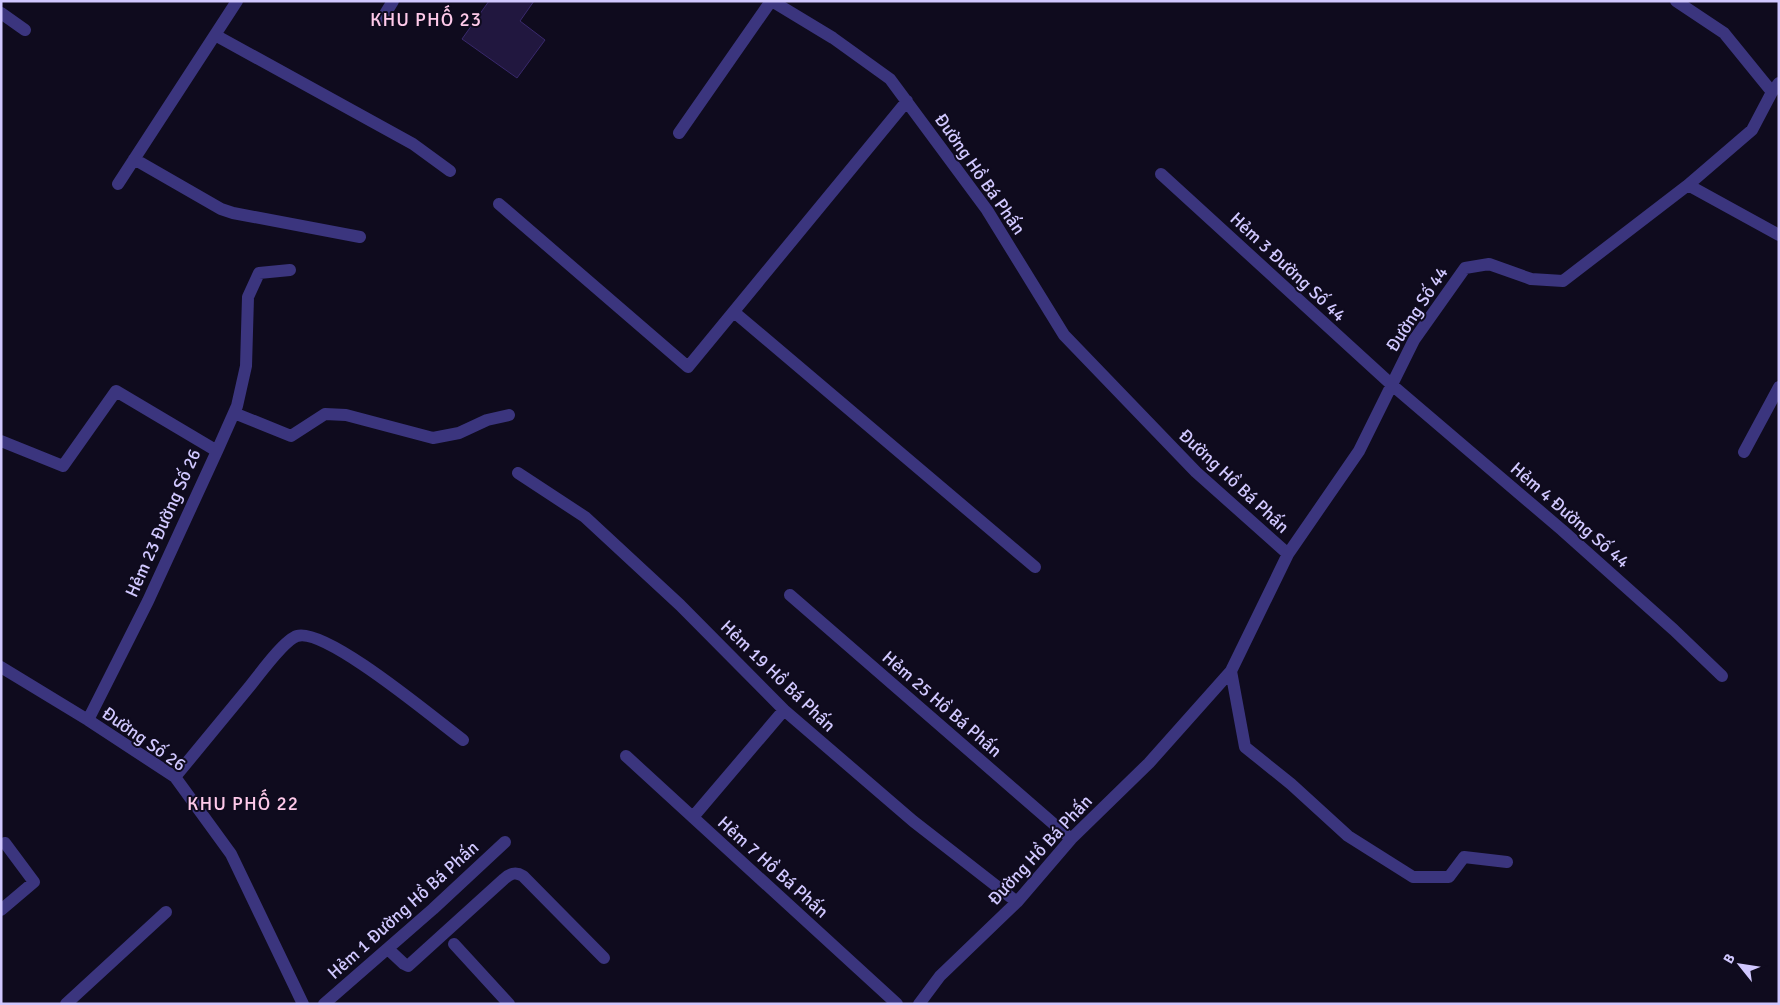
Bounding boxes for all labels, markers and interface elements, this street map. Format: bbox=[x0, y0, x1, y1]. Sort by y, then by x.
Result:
district label: KHU PHỐ 23 bbox=[370, 5, 482, 32]
street label: Đường Hồ Bá Phấn bbox=[930, 109, 1030, 239]
street label: Hẻm 3 Đường Số 44 bbox=[1225, 208, 1351, 327]
street label: Đường Số 44 bbox=[1381, 262, 1453, 356]
street label: Đường Hồ Bá Phấn bbox=[1174, 424, 1294, 538]
street label: Hẻm 23 Đường Số 26 bbox=[120, 445, 206, 601]
street label: Hẻm 4 Đường Số 44 bbox=[1506, 457, 1634, 573]
street label: Hẻm 19 Hồ Bá Phấn bbox=[716, 616, 840, 736]
street label: Hẻm 25 Hồ Bá Phấn bbox=[878, 646, 1006, 762]
street label: Đường Số 26 bbox=[98, 702, 190, 776]
district label: KHU PHỐ 22 bbox=[187, 789, 299, 816]
street label: Đường Hồ Bá Phấn bbox=[983, 790, 1097, 910]
street label: Hẻm 7 Hồ Bá Phấn bbox=[713, 811, 833, 923]
street label: Hẻm 1 Đường Hồ Bá Phấn bbox=[323, 836, 483, 984]
north arrow bbox=[1715, 940, 1765, 990]
text: B bbox=[1720, 950, 1739, 967]

